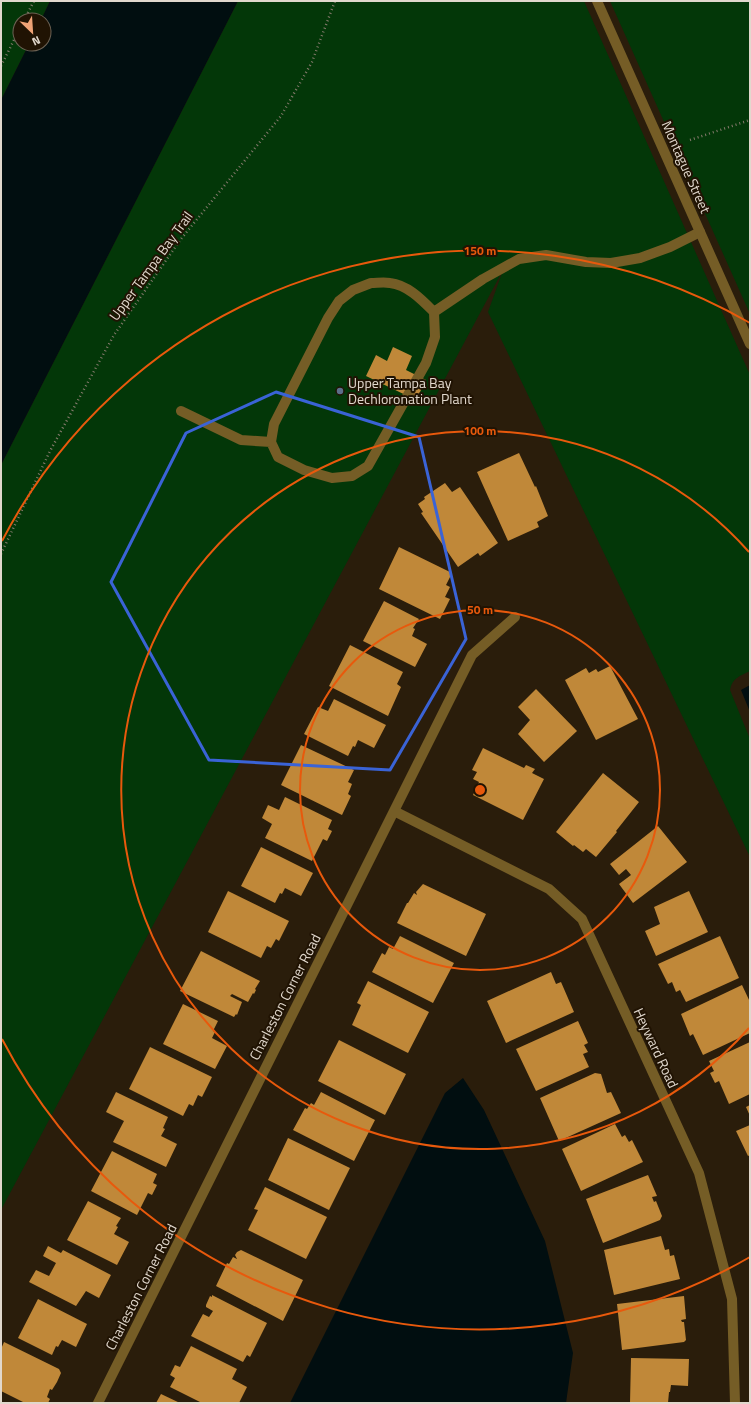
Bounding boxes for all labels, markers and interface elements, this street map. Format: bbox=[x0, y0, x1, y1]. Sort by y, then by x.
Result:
north arrow bbox=[12, 12, 52, 52]
text: N bbox=[29, 32, 43, 50]
street label: Montague Street bbox=[657, 117, 716, 217]
street label: Upper Tampa Bay Trail bbox=[104, 207, 198, 325]
text: 150 m bbox=[464, 241, 496, 260]
place label: Upper Tampa Bay Dechloronation Plant bbox=[348, 372, 472, 409]
marker: Upper Tampa Bay Dechloronation Plant bbox=[335, 386, 345, 396]
text: 100 m bbox=[464, 421, 496, 440]
text: 50 m bbox=[467, 600, 493, 619]
centre of rings bbox=[473, 783, 487, 797]
street label: Charleston Corner Road bbox=[244, 930, 326, 1064]
street label: Heyward Road bbox=[629, 1004, 684, 1091]
street label: Charleston Corner Road bbox=[100, 1220, 182, 1354]

